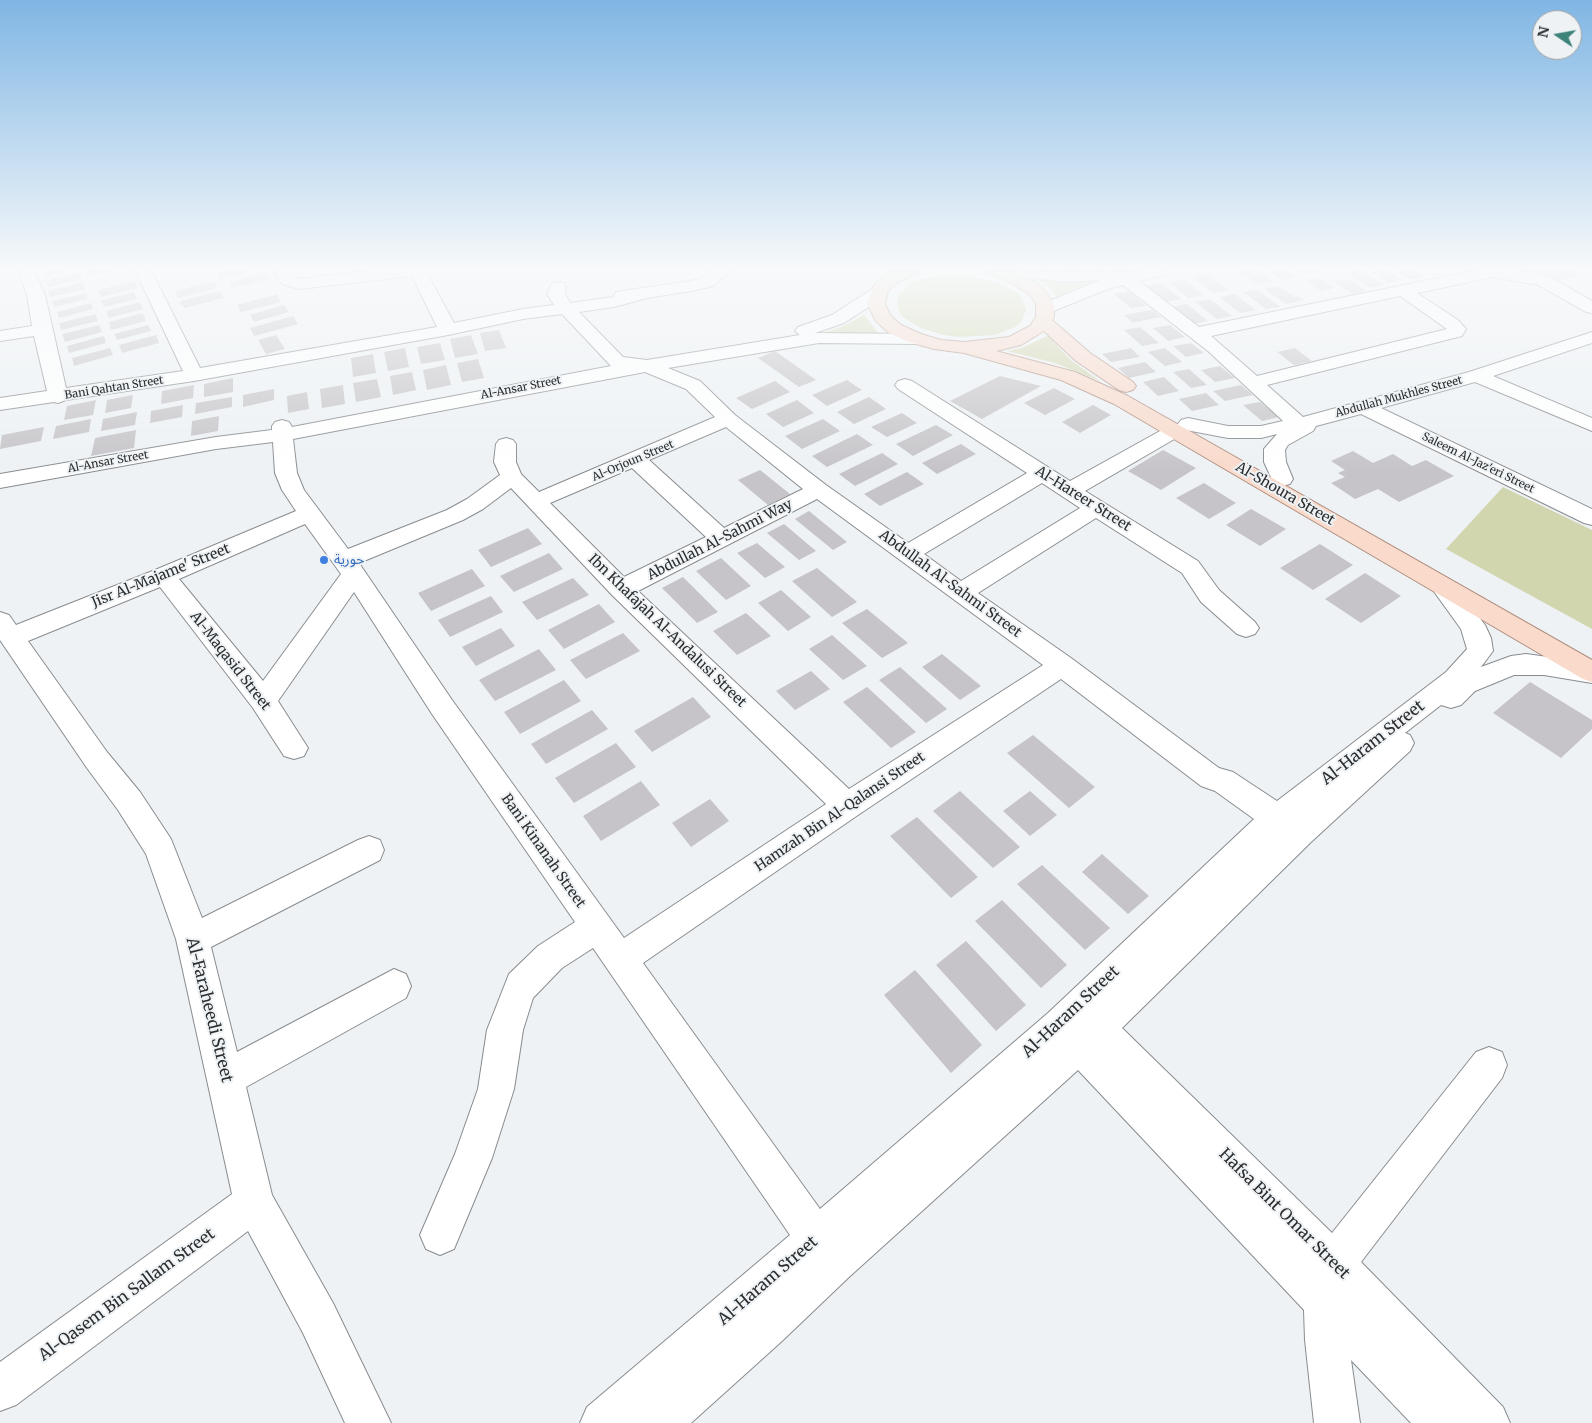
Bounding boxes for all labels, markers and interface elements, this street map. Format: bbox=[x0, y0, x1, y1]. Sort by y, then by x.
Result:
north arrow bbox=[1532, 10, 1582, 60]
text: N bbox=[1533, 25, 1553, 39]
street label: Bani Qahtan Street bbox=[64, 374, 164, 402]
street label: Al-Ansar Street bbox=[480, 374, 562, 402]
street label: Abdullah Mukhles Street bbox=[1334, 374, 1464, 420]
street label: Saleem Al-Jaz'eri Street bbox=[1420, 430, 1536, 496]
street label: Al-Orjoun Street bbox=[590, 438, 676, 484]
street label: Al-Ansar Street bbox=[67, 448, 149, 476]
street label: Al-Shoura Street bbox=[1232, 459, 1338, 529]
street label: Al-Hareer Street bbox=[1032, 463, 1134, 535]
street label: Abdullah Al-Sahmi Way bbox=[645, 496, 795, 584]
street label: Abdullah Al-Sahmi Street bbox=[876, 527, 1024, 641]
street label: Jisr Al-Majame' Street bbox=[89, 541, 233, 611]
street label: Ibn Khafajah Al-Andalusi Street bbox=[584, 551, 750, 711]
place label: حورية bbox=[334, 552, 365, 568]
marker: حورية bbox=[318, 554, 330, 566]
street label: Al-Maqasid Street bbox=[186, 608, 274, 714]
street label: Al-Haram Street bbox=[1318, 697, 1428, 789]
street label: Hamzah Bin Al-Qalansi Street bbox=[752, 749, 928, 875]
street label: Bani Kinanah Street bbox=[497, 791, 589, 911]
street label: Al-Faraheedi Street bbox=[182, 935, 236, 1085]
street label: Al-Haram Street bbox=[1018, 962, 1124, 1062]
street label: Hafsa Bint Omar Street bbox=[1215, 1145, 1353, 1283]
street label: Al-Qasem Bin Sallam Street bbox=[35, 1225, 219, 1365]
street label: Al-Haram Street bbox=[714, 1233, 822, 1329]

